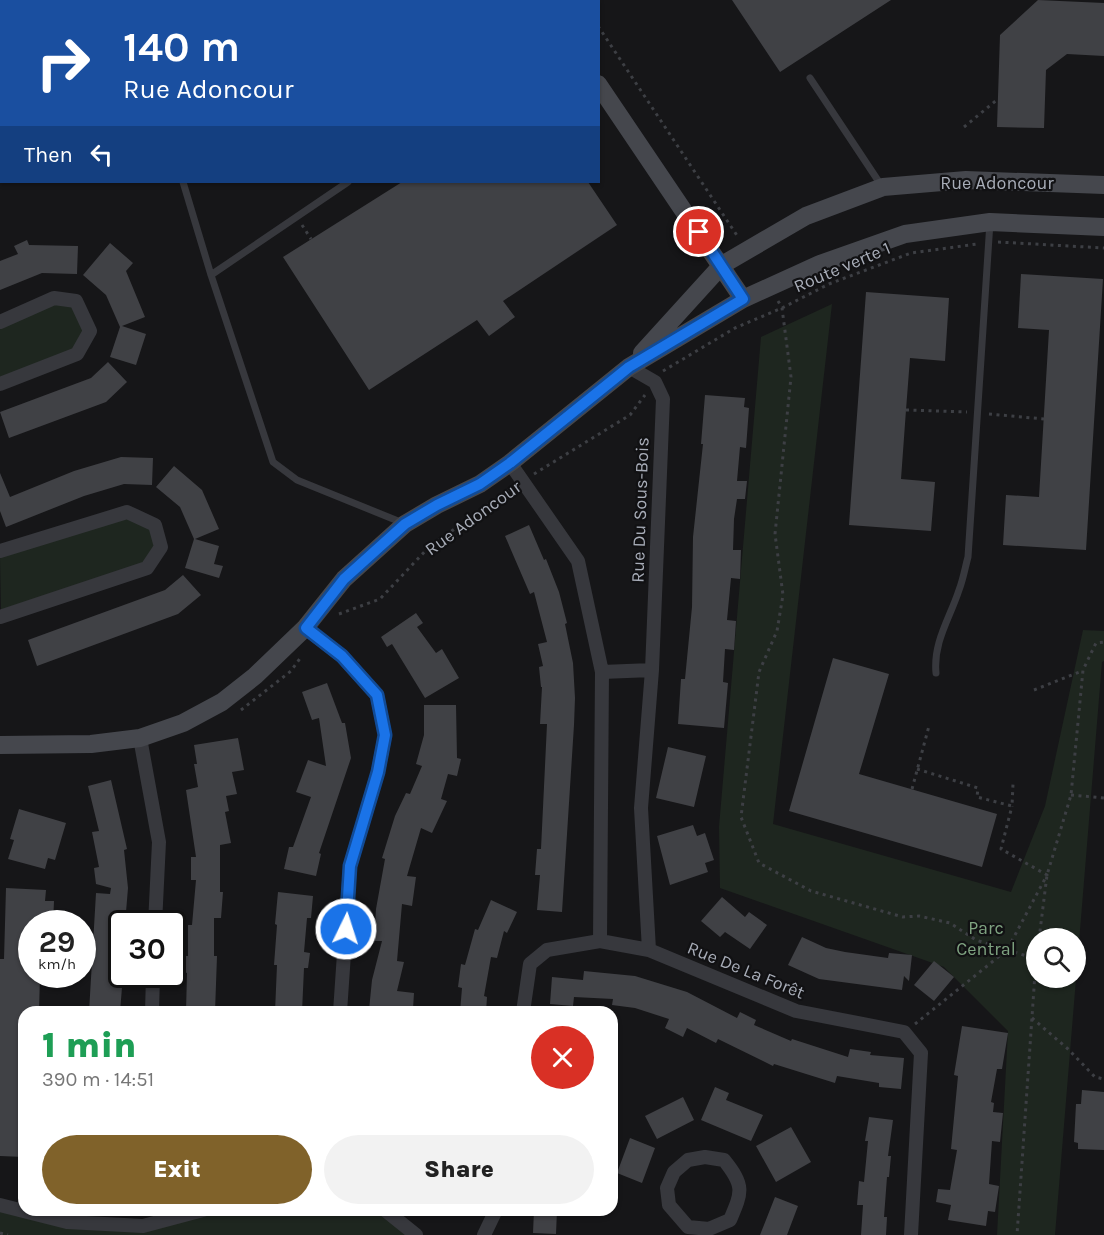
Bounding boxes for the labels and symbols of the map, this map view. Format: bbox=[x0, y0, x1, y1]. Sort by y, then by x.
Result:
street label: Rue Adoncour bbox=[940, 172, 1054, 194]
pin bbox=[673, 206, 724, 257]
street label: Route verte 1 bbox=[790, 237, 894, 297]
street label: Rue Du Sous-Bois bbox=[626, 437, 654, 583]
street label: Rue Adoncour bbox=[421, 475, 526, 560]
position arrow bbox=[314, 897, 378, 961]
speed limit sign: 30 bbox=[108, 910, 186, 988]
park label: Parc Central bbox=[956, 917, 1016, 960]
street label: Rue De La Forêt bbox=[684, 936, 808, 1004]

